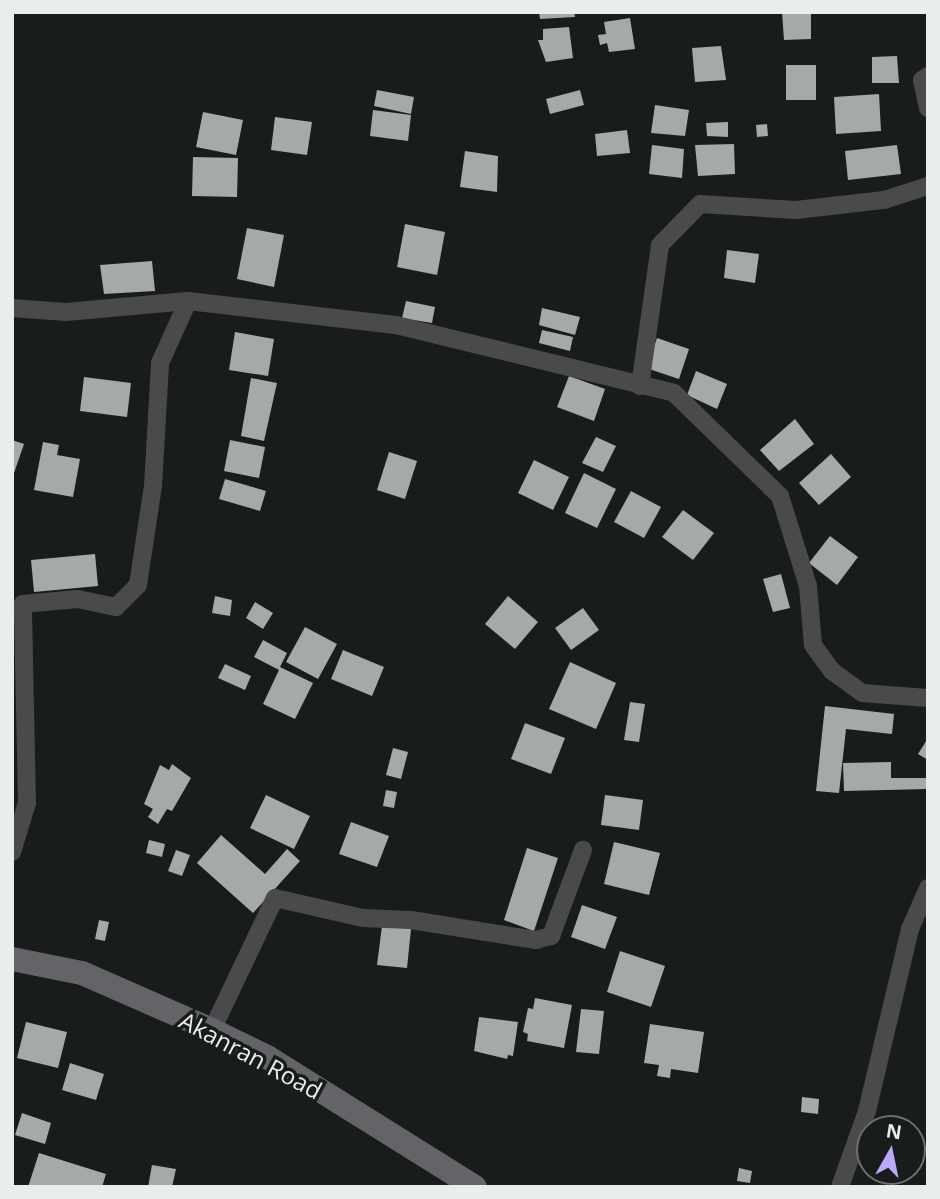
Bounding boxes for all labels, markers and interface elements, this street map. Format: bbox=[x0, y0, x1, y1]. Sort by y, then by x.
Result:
street label: Akanran Road bbox=[175, 1005, 327, 1105]
north arrow bbox=[856, 1115, 926, 1185]
text: N bbox=[884, 1117, 904, 1145]

